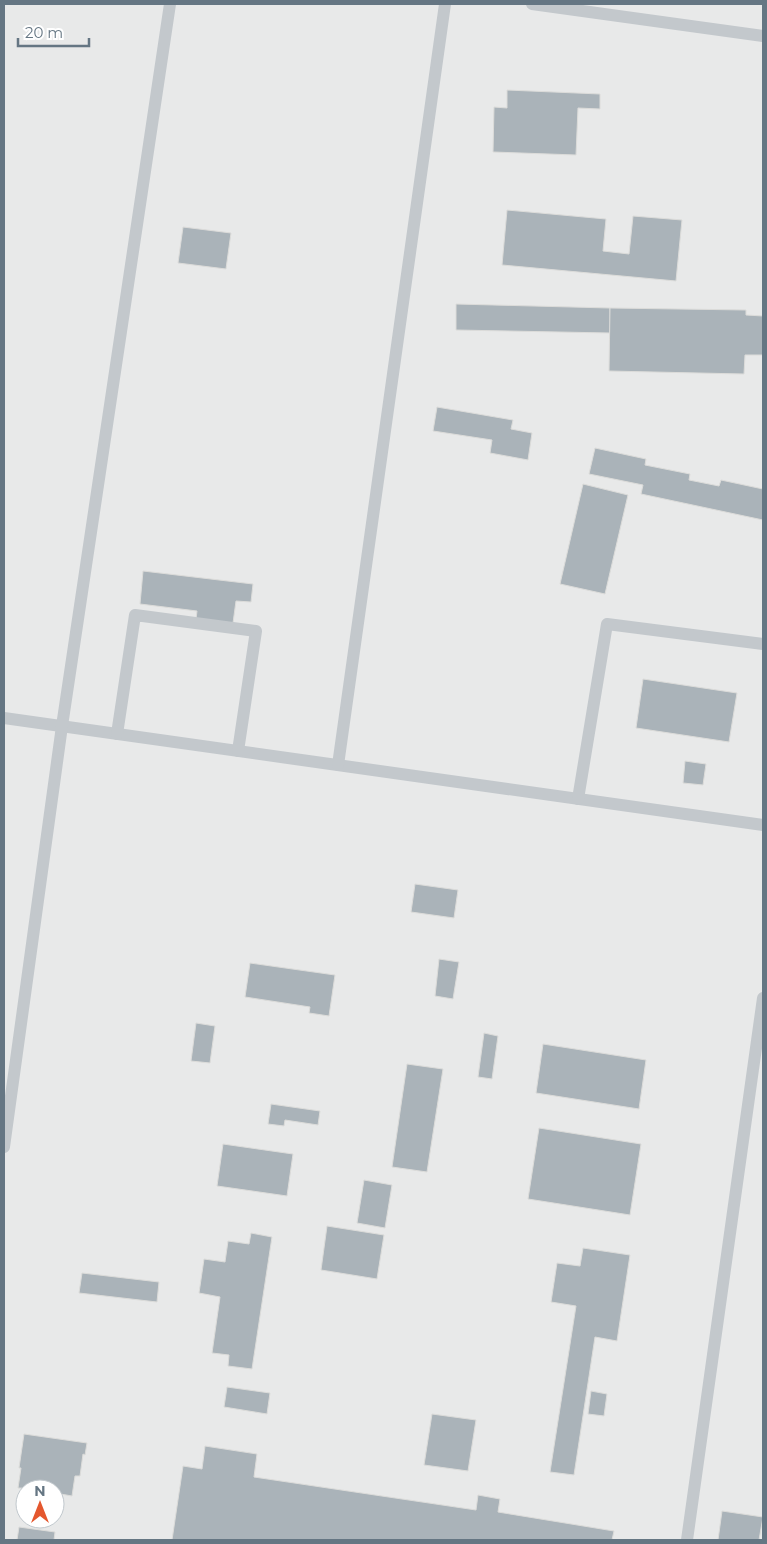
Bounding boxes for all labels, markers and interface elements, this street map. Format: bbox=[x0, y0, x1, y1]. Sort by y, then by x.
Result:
scale bar bbox=[18, 15, 89, 47]
text: 20 m bbox=[25, 23, 63, 42]
north arrow bbox=[15, 1479, 65, 1529]
text: N bbox=[34, 1482, 46, 1500]

